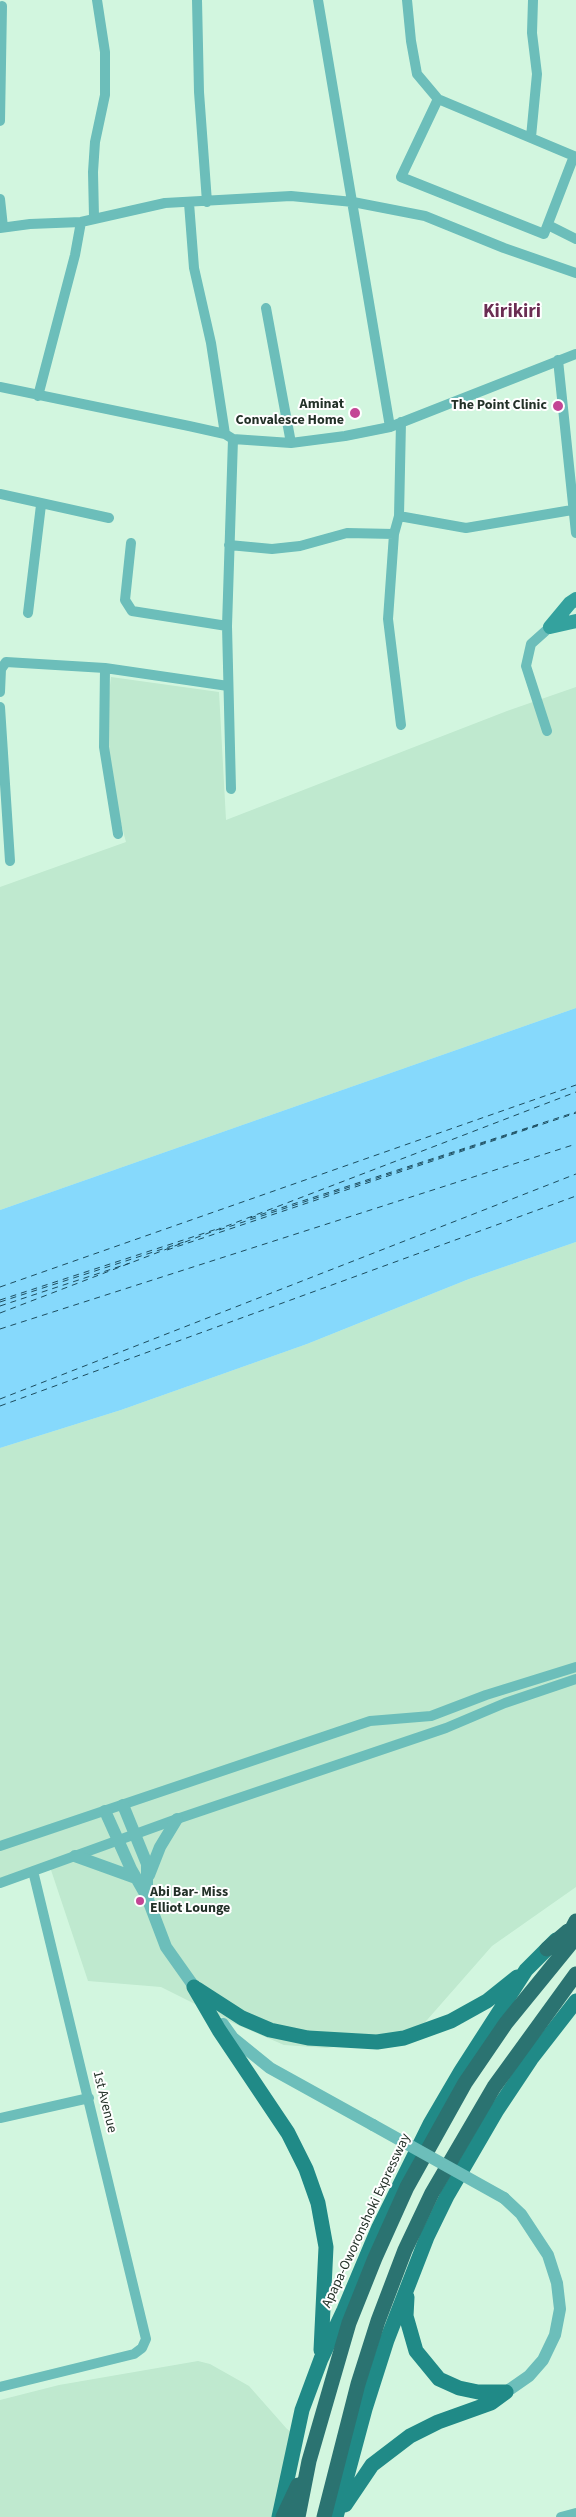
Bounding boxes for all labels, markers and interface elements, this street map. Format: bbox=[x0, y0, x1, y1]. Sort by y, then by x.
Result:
district label: Kirikiri bbox=[483, 302, 541, 324]
place label: Aminat Convalesce Home bbox=[236, 397, 344, 430]
place label: The Point Clinic bbox=[451, 398, 547, 414]
marker: The Point Clinic bbox=[551, 399, 565, 413]
marker: Aminat Convalesce Home bbox=[348, 406, 362, 420]
place label: Abi Bar- Miss Elliot Lounge bbox=[150, 1885, 230, 1918]
marker: Abi Bar- Miss Elliot Lounge bbox=[134, 1895, 146, 1907]
street label: 1st Avenue bbox=[88, 2069, 120, 2135]
street label: Apapa-Oworonshoki Expressway bbox=[319, 2131, 415, 2311]

